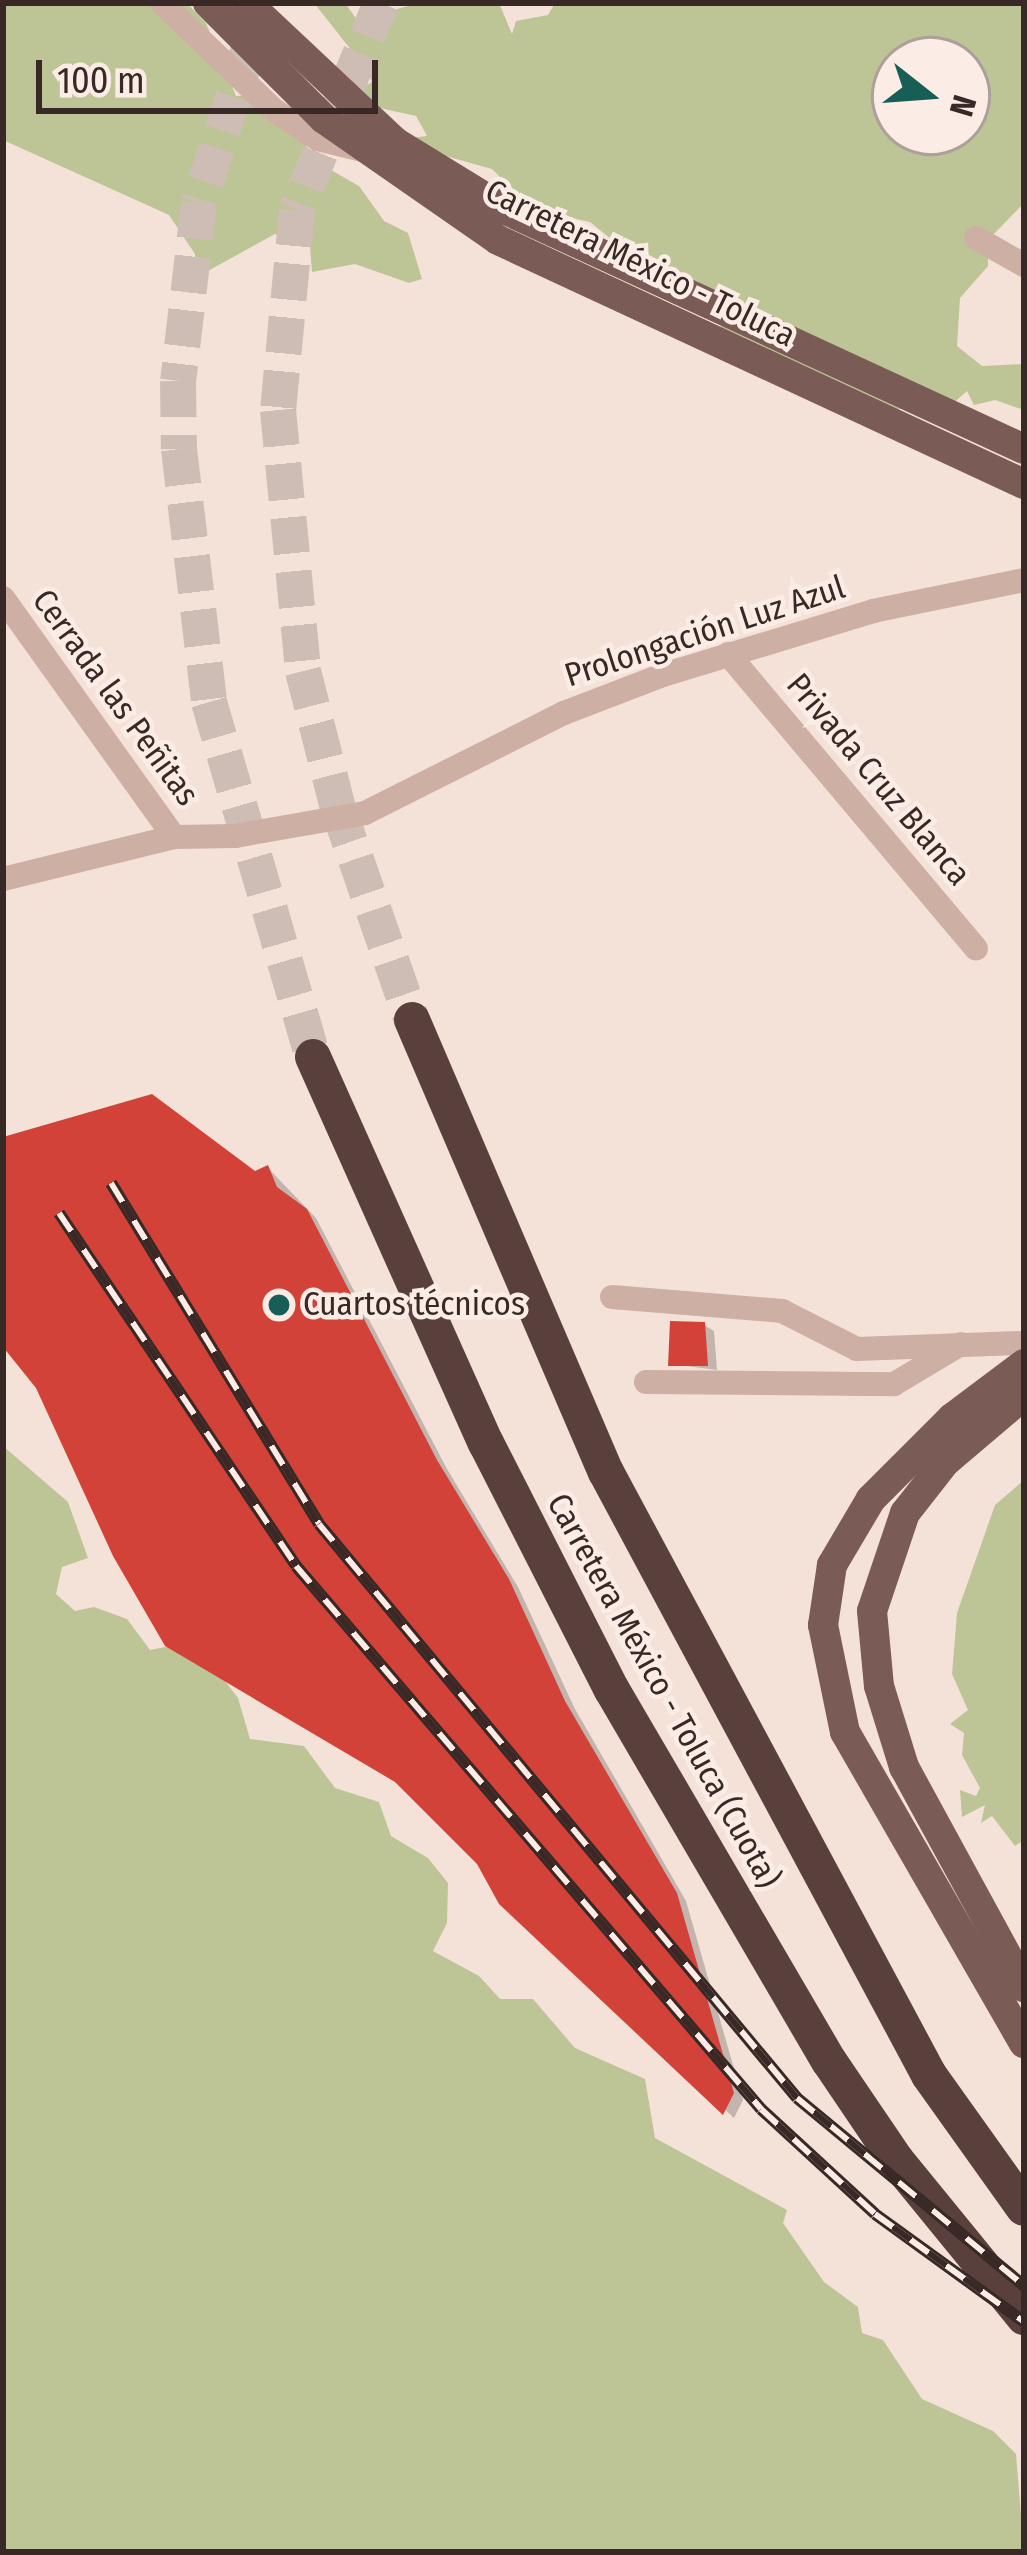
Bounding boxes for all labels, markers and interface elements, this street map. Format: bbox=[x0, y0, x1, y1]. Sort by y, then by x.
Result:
scale bar bbox=[42, 36, 384, 110]
north arrow bbox=[871, 36, 991, 156]
text: 100 m bbox=[57, 59, 145, 103]
text: N bbox=[941, 90, 985, 121]
street label: Carretera México - Toluca bbox=[479, 172, 801, 356]
street label: Prolongación Luz Azul bbox=[560, 568, 850, 696]
street label: Cerrada las Peñitas bbox=[23, 582, 207, 814]
street label: Privada Cruz Blanca bbox=[778, 666, 978, 894]
place label: Cuartos técnicos bbox=[303, 1285, 525, 1325]
marker: Cuartos técnicos bbox=[266, 1292, 292, 1318]
street label: Carretera México - Toluca (Cuota) bbox=[538, 1487, 788, 1895]

